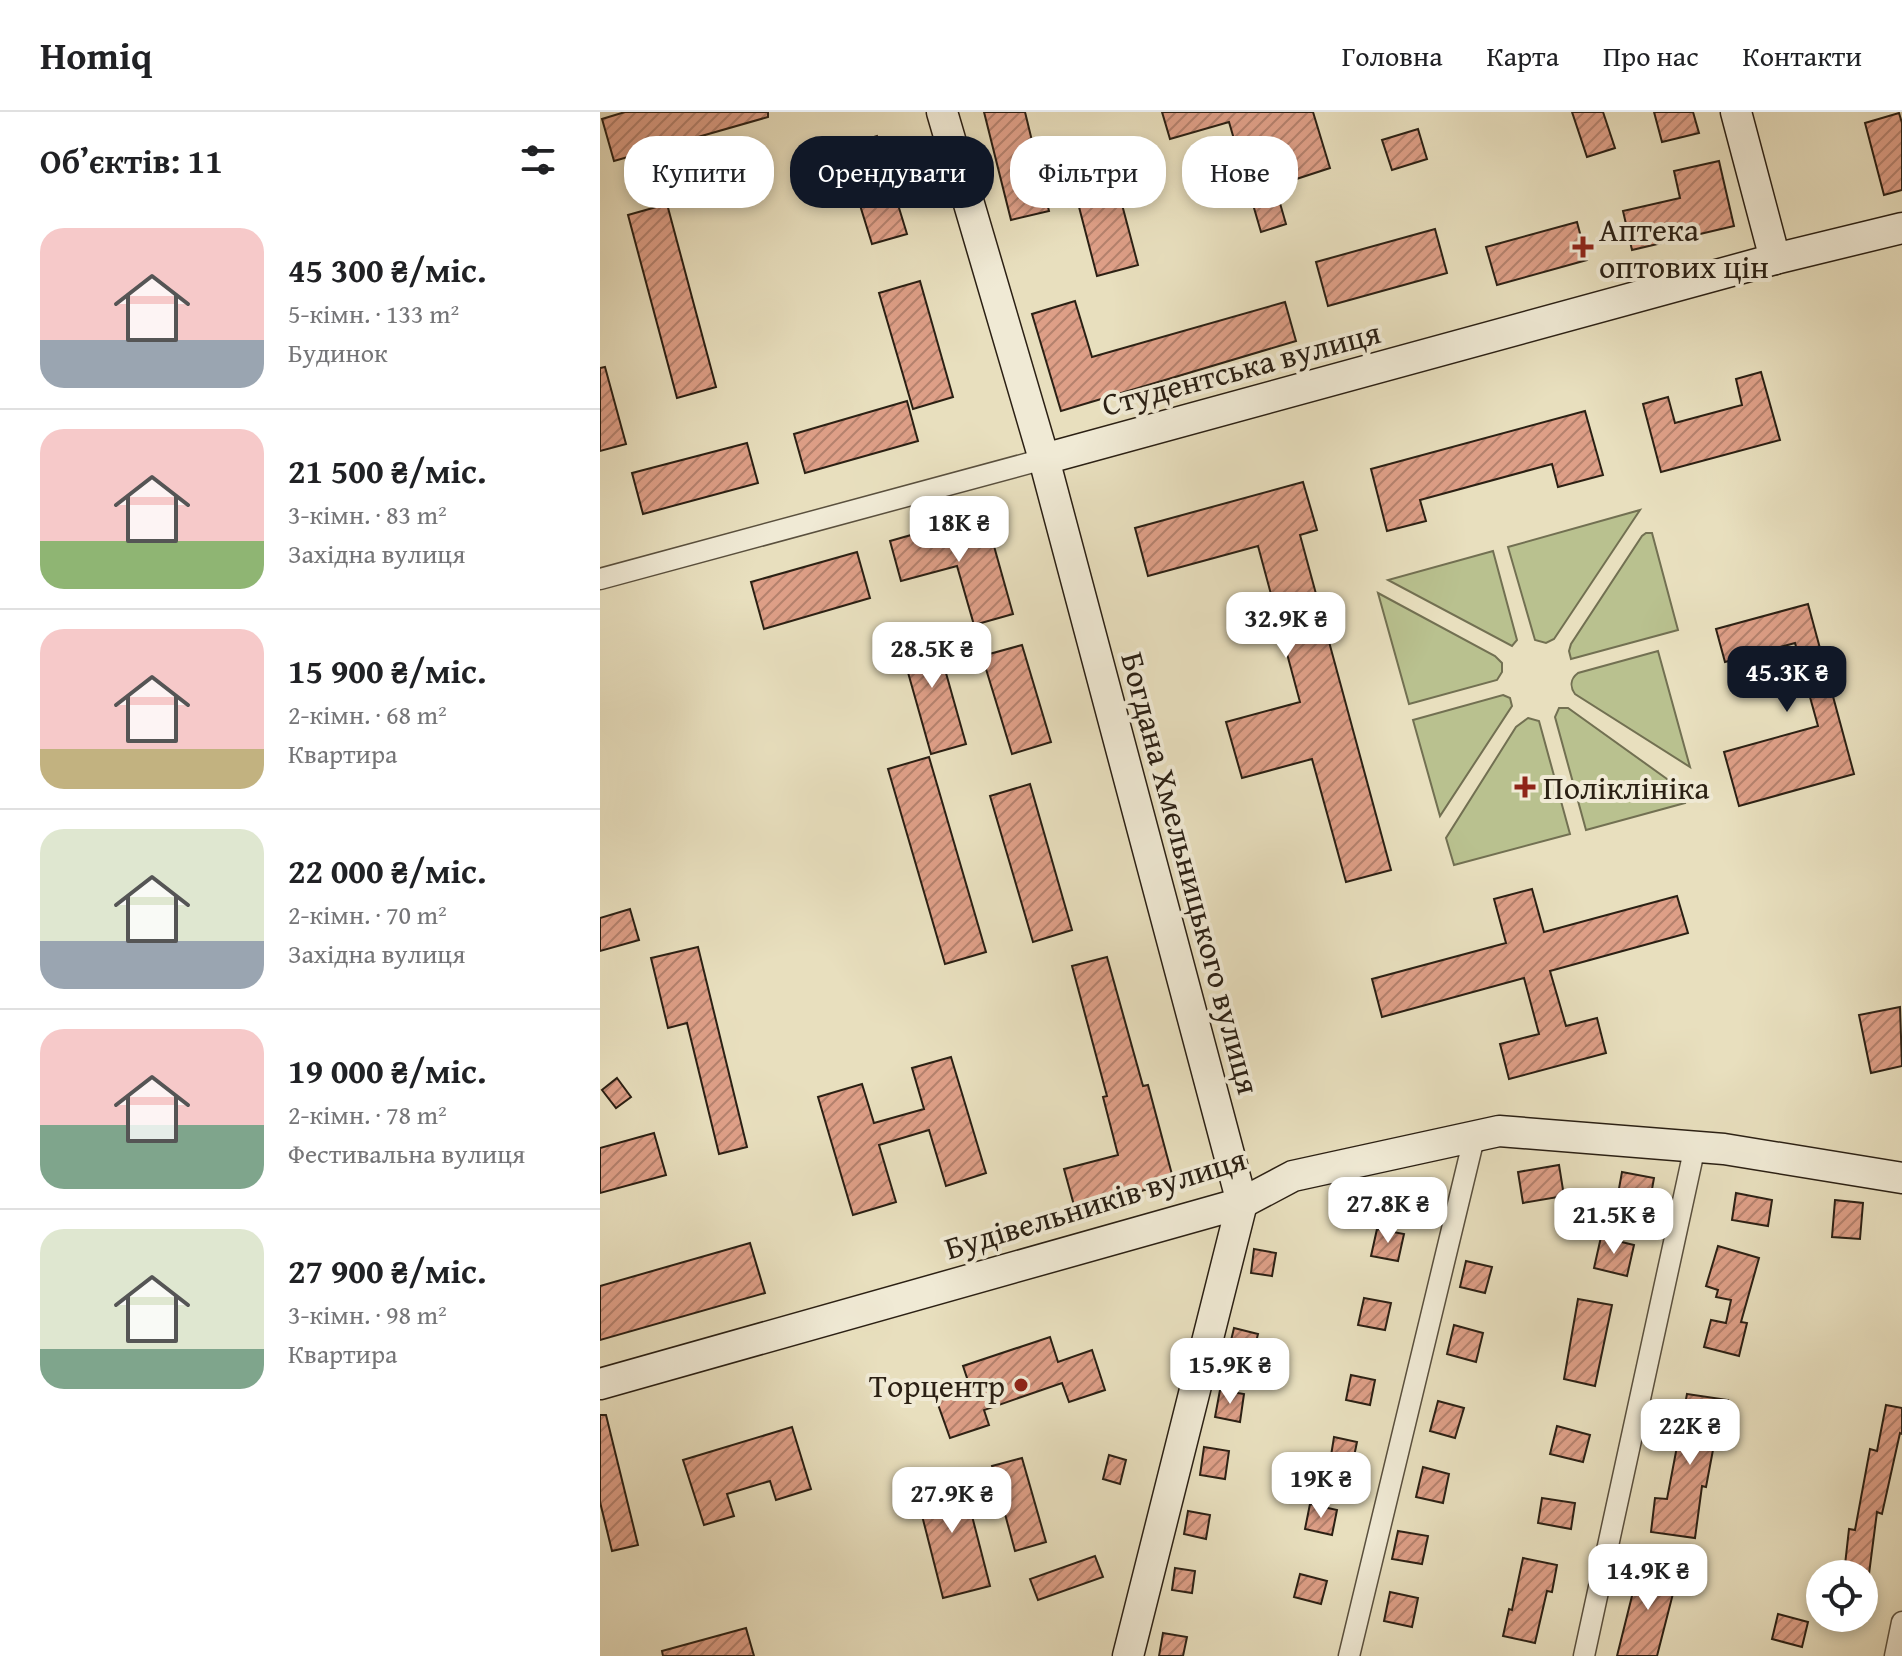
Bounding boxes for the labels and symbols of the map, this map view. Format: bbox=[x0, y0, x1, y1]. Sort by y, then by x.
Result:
place label: Аптека оптових цін bbox=[1599, 206, 1769, 290]
marker: Аптека оптових цін bbox=[1574, 238, 1592, 256]
street label: Студентська вулиця bbox=[1096, 308, 1386, 428]
pin: 18K ₴ bbox=[903, 496, 1015, 564]
pin: 32.9K ₴ bbox=[1212, 592, 1360, 660]
pin: 28.5K ₴ bbox=[858, 622, 1006, 690]
pin: 45.3K ₴ bbox=[1713, 646, 1861, 714]
street label: Богдана Хмельницького вулиця bbox=[1109, 647, 1273, 1099]
place label: Поліклініка bbox=[1543, 764, 1710, 811]
marker: Поліклініка bbox=[1514, 776, 1536, 798]
street label: Будівельників вулиця bbox=[938, 1135, 1252, 1271]
pin: 27.8K ₴ bbox=[1314, 1177, 1462, 1245]
pin: 21.5K ₴ bbox=[1540, 1188, 1688, 1256]
pin: 15.9K ₴ bbox=[1156, 1338, 1304, 1406]
place label: Торцентр bbox=[869, 1362, 1005, 1409]
marker: Торцентр bbox=[1012, 1376, 1030, 1394]
pin: 22K ₴ bbox=[1634, 1399, 1746, 1467]
pin: 19K ₴ bbox=[1265, 1452, 1377, 1520]
pin: 27.9K ₴ bbox=[878, 1467, 1026, 1535]
pin: 14.9K ₴ bbox=[1574, 1544, 1722, 1612]

